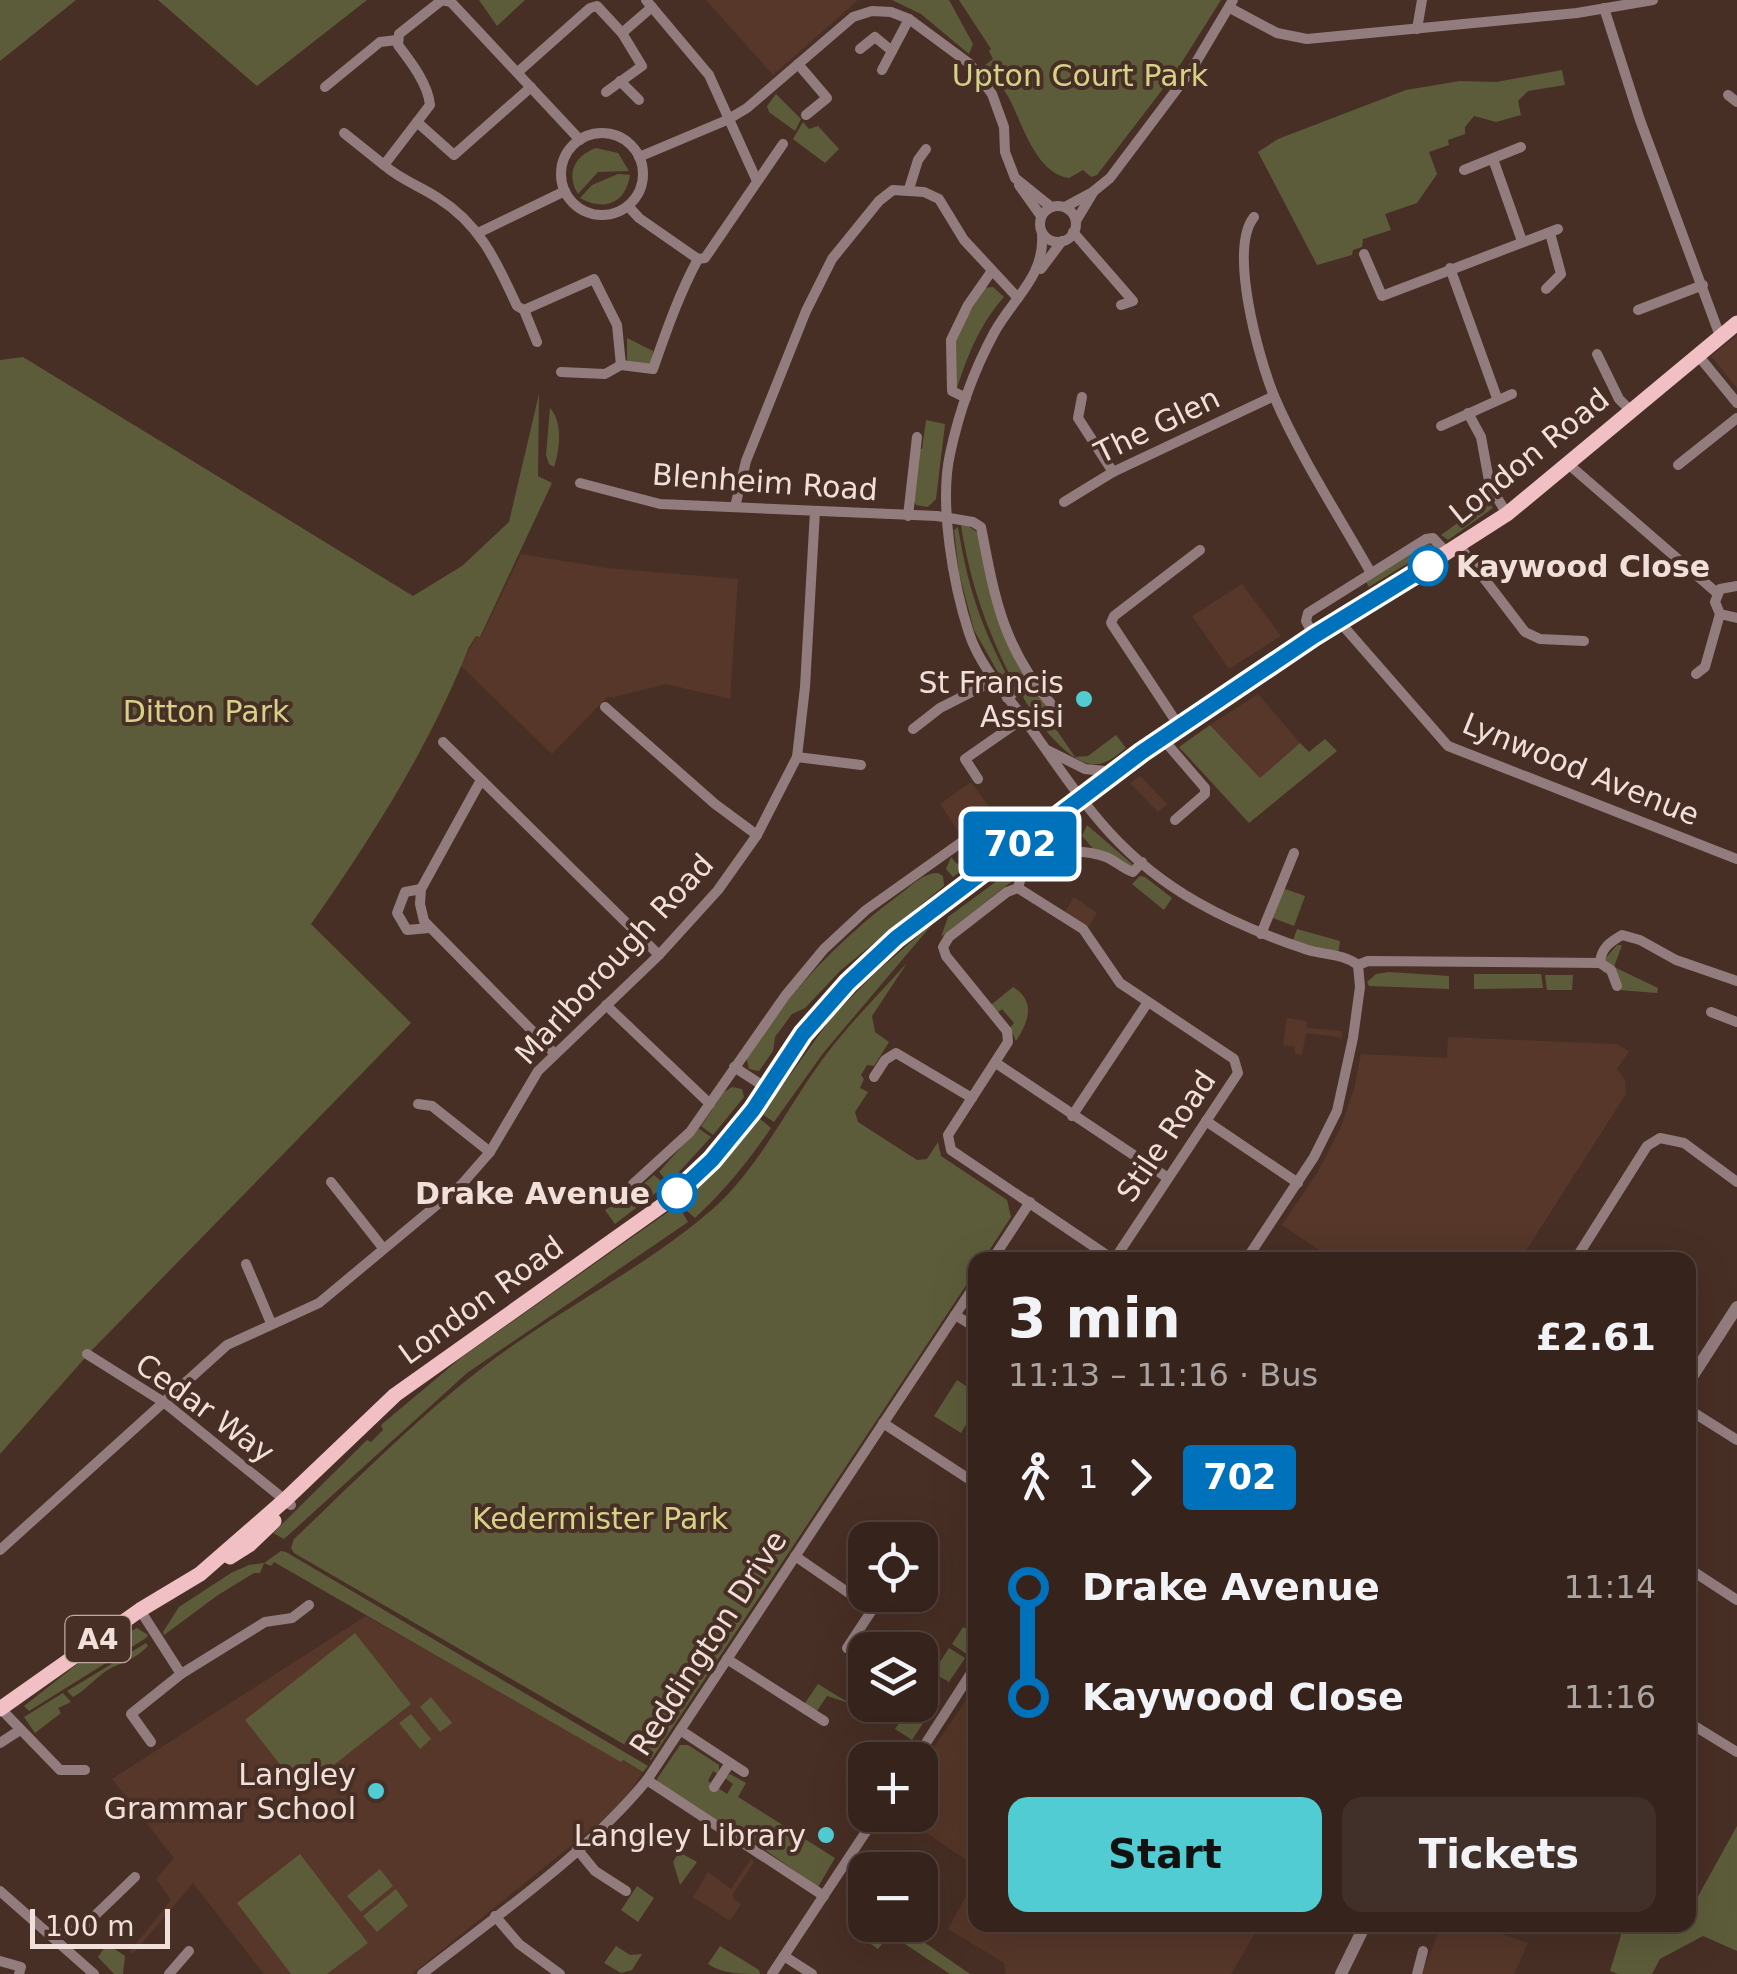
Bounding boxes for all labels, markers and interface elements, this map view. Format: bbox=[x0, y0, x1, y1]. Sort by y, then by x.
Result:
park label: Upton Court Park bbox=[952, 58, 1209, 93]
street label: The Glen bbox=[1088, 380, 1225, 471]
street label: London Road bbox=[1442, 381, 1616, 531]
street label: Blenheim Road bbox=[651, 457, 879, 507]
marker: Kaywood Close bbox=[1409, 547, 1447, 585]
place label: Kaywood Close bbox=[1456, 549, 1710, 584]
place label: St Francis Assisi bbox=[918, 665, 1064, 734]
marker: St Francis Assisi bbox=[1073, 688, 1095, 710]
park label: Ditton Park bbox=[123, 694, 290, 729]
street label: Lynwood Avenue bbox=[1458, 706, 1704, 832]
line badge: 702 bbox=[962, 812, 1078, 876]
text: 702 bbox=[983, 824, 1057, 864]
street label: Marlborough Road bbox=[508, 847, 720, 1071]
street label: Stile Road bbox=[1109, 1064, 1223, 1208]
marker: Drake Avenue bbox=[658, 1174, 696, 1212]
place label: Drake Avenue bbox=[415, 1176, 650, 1211]
street label: London Road bbox=[392, 1229, 570, 1371]
text: 3 min bbox=[1008, 1286, 1181, 1350]
text: £2.61 bbox=[1536, 1315, 1656, 1359]
street label: Cedar Way bbox=[129, 1346, 281, 1470]
text: 11:13 – 11:16 · Bus bbox=[1008, 1356, 1318, 1394]
icon: walk bbox=[1008, 1450, 1063, 1505]
icon: forward bbox=[1113, 1450, 1168, 1505]
text: 702 bbox=[1203, 1457, 1276, 1497]
text: 1 bbox=[1078, 1458, 1098, 1496]
park label: Kedermister Park bbox=[472, 1501, 729, 1536]
map controls bbox=[848, 1522, 938, 1942]
button: locate bbox=[848, 1522, 938, 1612]
street label: Reddington Drive bbox=[622, 1524, 794, 1762]
text: Drake Avenue bbox=[1082, 1565, 1380, 1609]
text: 11:14 bbox=[1564, 1568, 1656, 1606]
road number: A4 bbox=[66, 1616, 130, 1662]
button: layers bbox=[848, 1632, 938, 1722]
text: Kaywood Close bbox=[1082, 1675, 1404, 1719]
text: 11:16 bbox=[1564, 1678, 1656, 1716]
button: + bbox=[848, 1742, 938, 1832]
place label: Langley Grammar School bbox=[104, 1757, 356, 1826]
marker: Langley Grammar School bbox=[365, 1780, 387, 1802]
button: Start bbox=[1008, 1797, 1322, 1912]
button: Tickets bbox=[1342, 1797, 1656, 1912]
place label: Langley Library bbox=[574, 1818, 806, 1853]
marker: Langley Library bbox=[815, 1824, 837, 1846]
button: − bbox=[848, 1852, 938, 1942]
scale bar bbox=[30, 1904, 170, 1948]
text: 100 m bbox=[45, 1910, 135, 1943]

